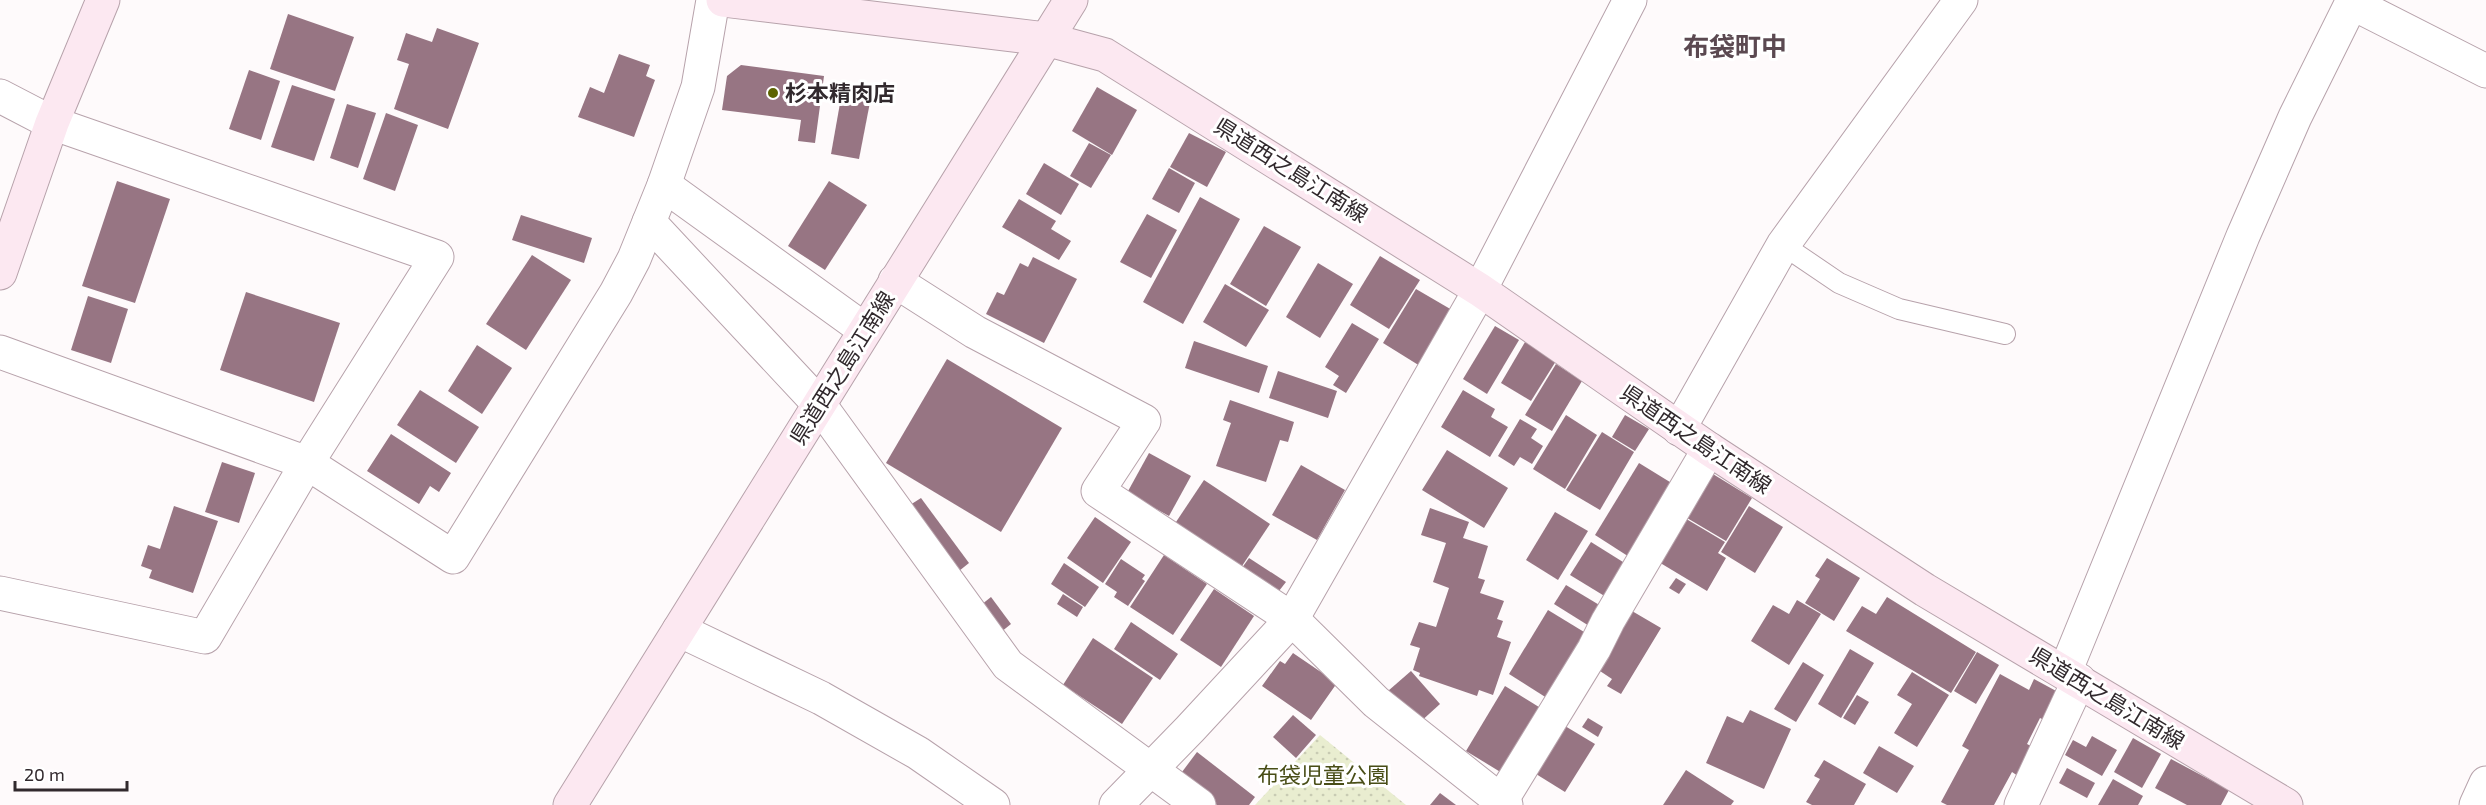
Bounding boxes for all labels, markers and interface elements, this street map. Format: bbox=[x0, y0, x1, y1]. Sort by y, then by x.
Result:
district label: 布袋町中 bbox=[1683, 30, 1787, 61]
place label: 杉本精肉店 bbox=[785, 79, 895, 105]
marker: 杉本精肉店 bbox=[766, 86, 780, 100]
street label: 県道西之島江南線 bbox=[1210, 111, 1373, 227]
street label: 県道西之島江南線 bbox=[783, 286, 899, 449]
street label: 県道西之島江南線 bbox=[1616, 378, 1777, 498]
street label: 県道西之島江南線 bbox=[2025, 641, 2190, 754]
scale bar bbox=[15, 754, 128, 792]
park label: 布袋児童公園 bbox=[1257, 761, 1389, 787]
text: 20 m bbox=[24, 763, 65, 785]

